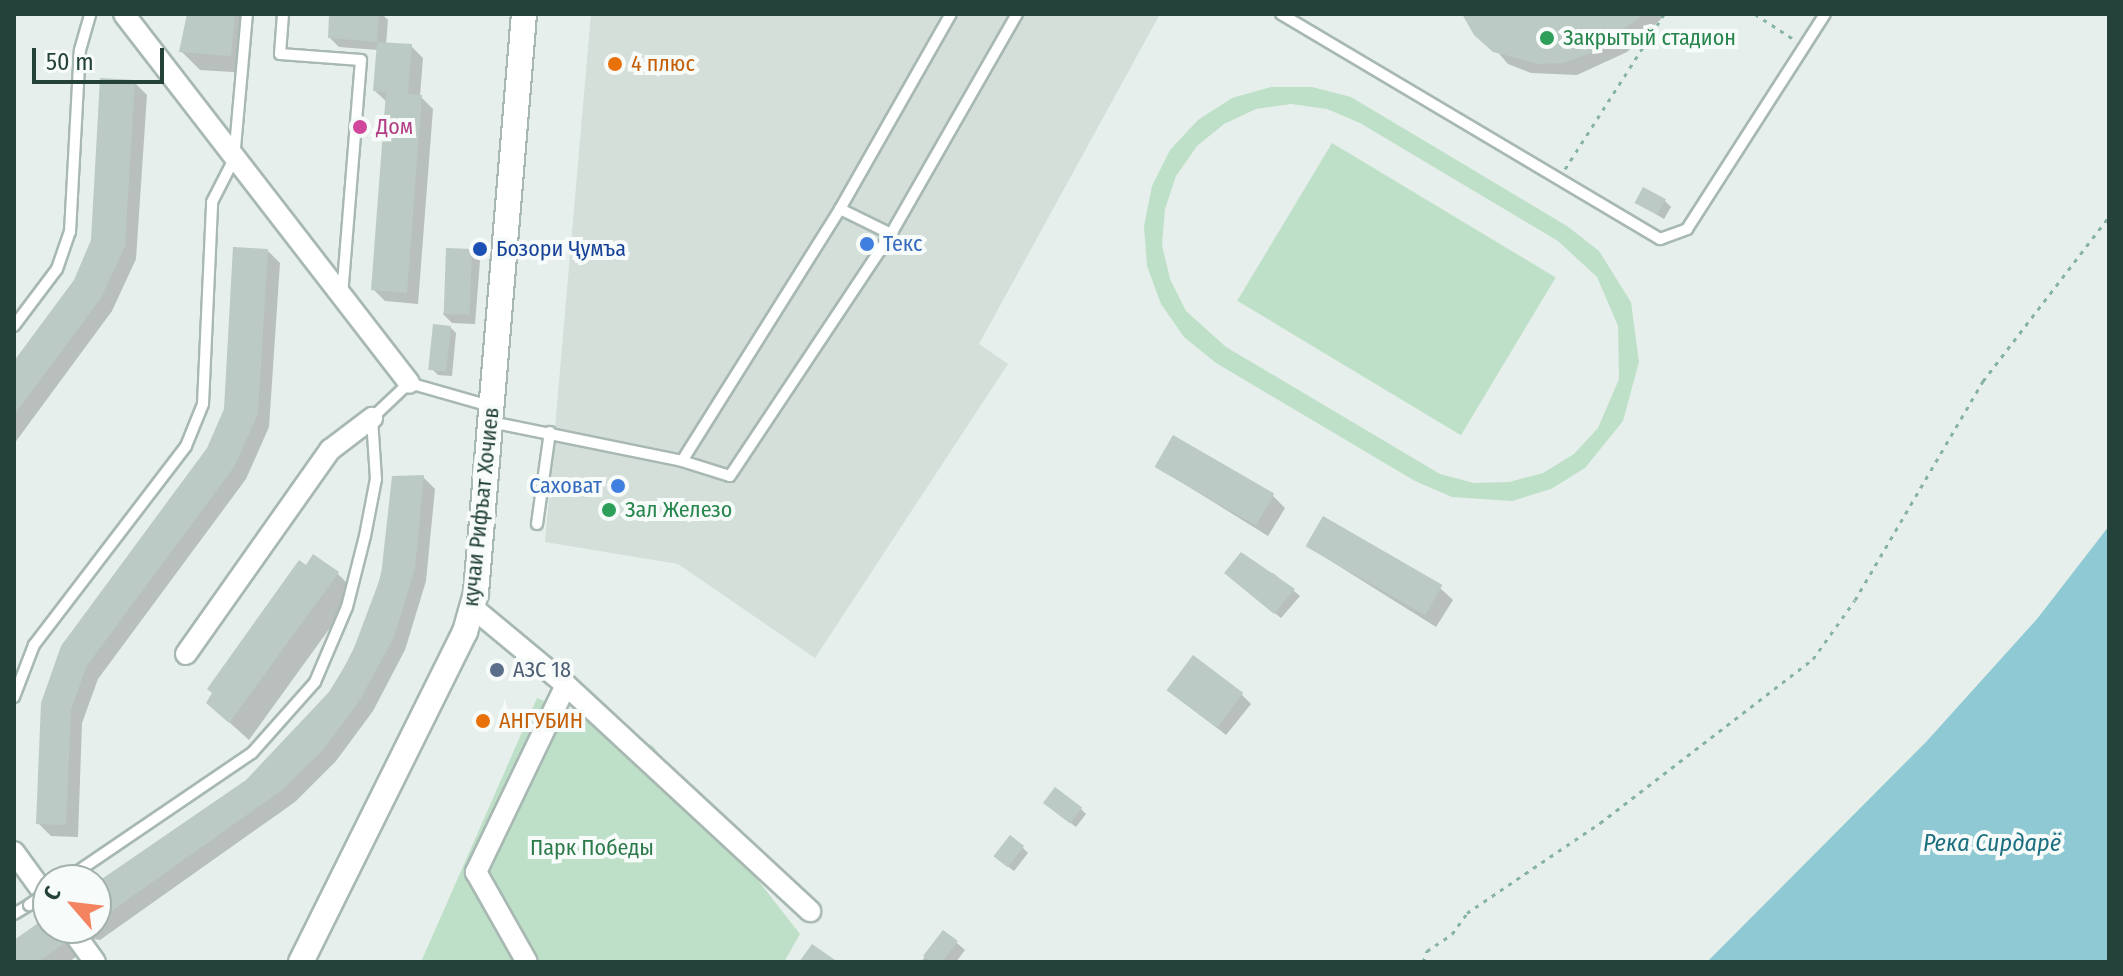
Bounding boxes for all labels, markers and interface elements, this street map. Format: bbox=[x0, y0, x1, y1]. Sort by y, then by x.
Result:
place label: Закрытый стадион bbox=[1563, 25, 1736, 51]
marker: Закрытый стадион bbox=[1538, 29, 1556, 47]
scale bar bbox=[36, 32, 168, 82]
text: 50 m bbox=[46, 48, 94, 76]
place label: 4 плюс bbox=[631, 51, 695, 77]
marker: 4 плюс bbox=[606, 55, 624, 73]
place label: Дом bbox=[376, 114, 413, 140]
marker: Дом bbox=[351, 118, 369, 136]
place label: Текс bbox=[883, 231, 922, 257]
marker: Текс bbox=[858, 235, 876, 253]
place label: Бозори Ҷумъа bbox=[496, 236, 626, 262]
marker: Бозори Ҷумъа bbox=[471, 240, 489, 258]
street label: кучаи Рифъат Хочиев bbox=[457, 406, 505, 608]
place label: Саховат bbox=[529, 473, 602, 499]
marker: Саховат bbox=[609, 477, 627, 495]
place label: Зал Железо bbox=[625, 497, 732, 523]
marker: Зал Железо bbox=[600, 501, 618, 519]
place label: АЗС 18 bbox=[513, 657, 571, 683]
marker: АЗС 18 bbox=[488, 661, 506, 679]
place label: АНГУБИН bbox=[499, 708, 583, 734]
marker: АНГУБИН bbox=[474, 712, 492, 730]
water label: Река Сирдарё bbox=[1923, 830, 2061, 858]
park label: Парк Победы bbox=[530, 835, 654, 861]
north arrow bbox=[32, 864, 112, 944]
text: С bbox=[38, 882, 67, 905]

